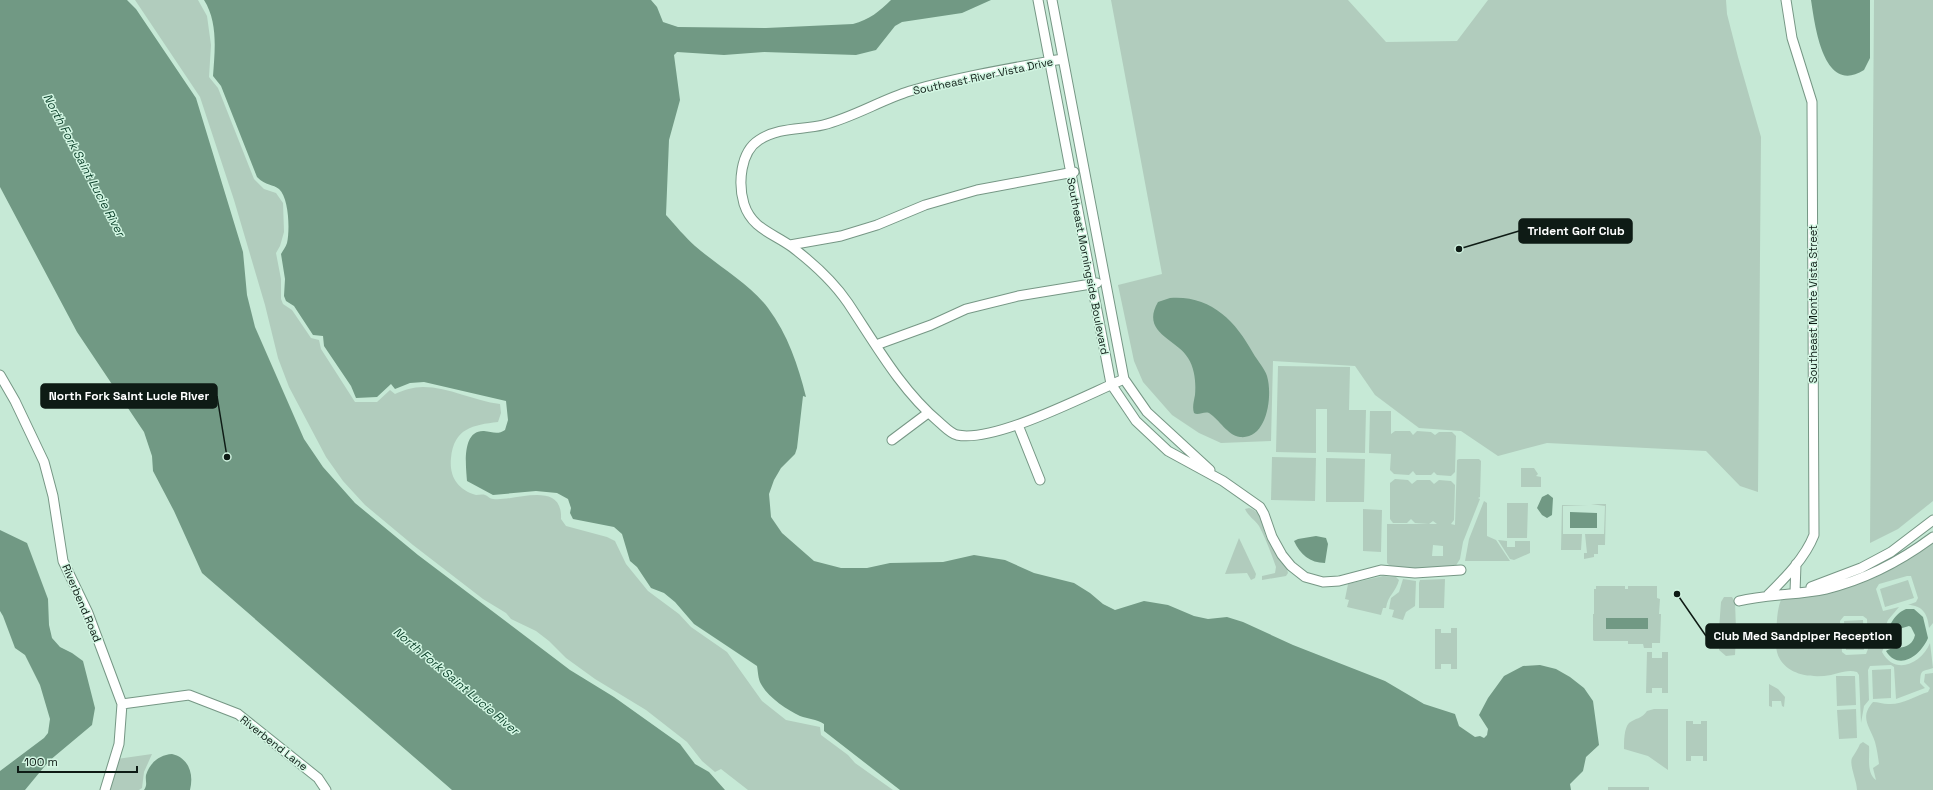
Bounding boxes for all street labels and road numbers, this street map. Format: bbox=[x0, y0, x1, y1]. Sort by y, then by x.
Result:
street label: Southeast River Vista Drive bbox=[912, 54, 1054, 98]
street label: Southeast Morningside Boulevard bbox=[1064, 176, 1112, 356]
street label: Southeast Monte Vista Street bbox=[1806, 225, 1820, 383]
street label: Riverbend Road bbox=[59, 562, 105, 644]
street label: Riverbend Lane bbox=[237, 712, 311, 774]

